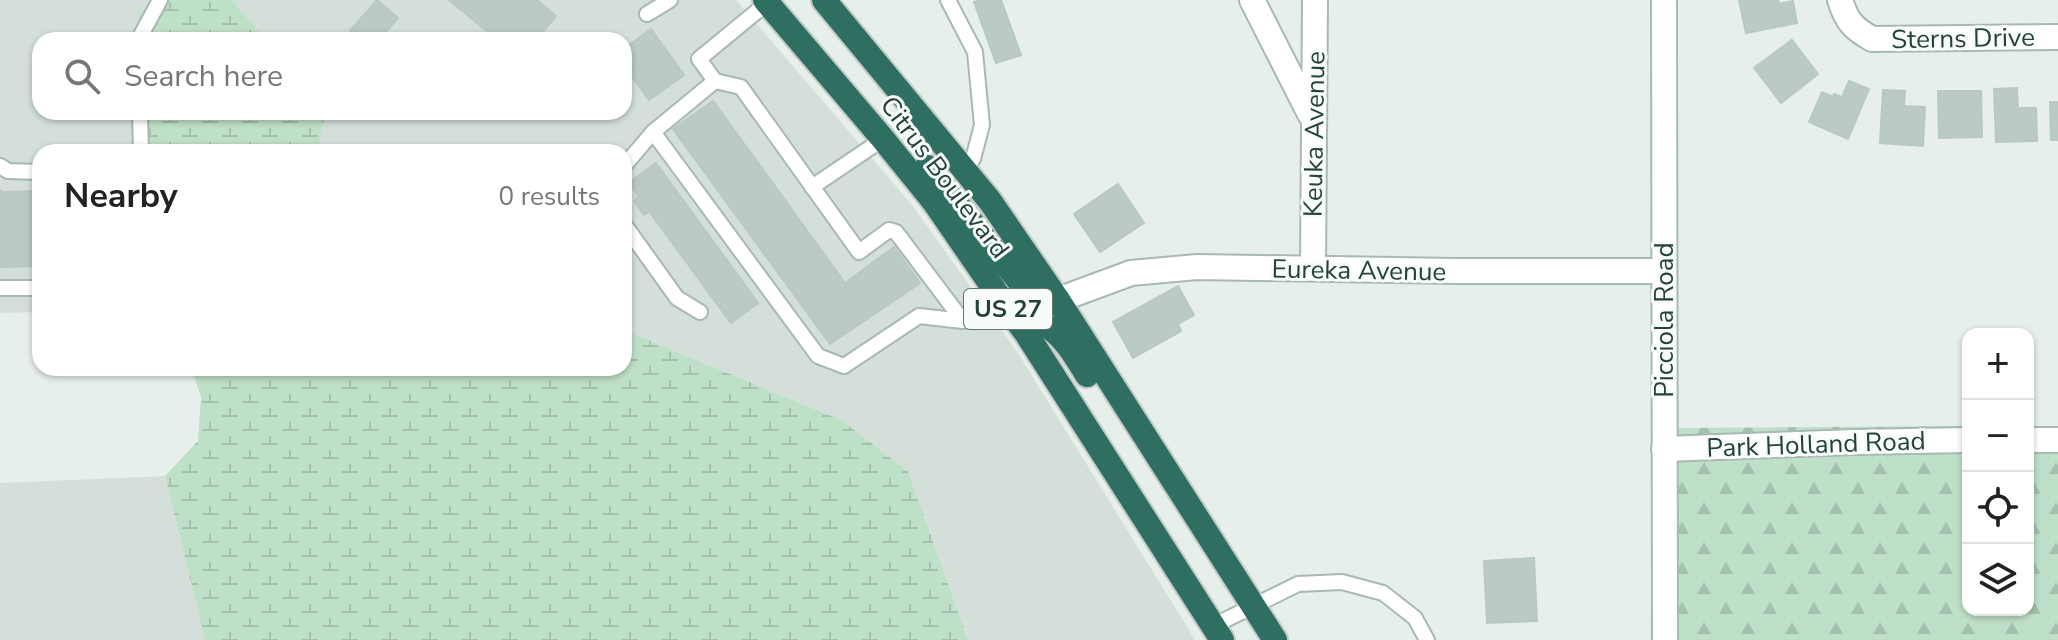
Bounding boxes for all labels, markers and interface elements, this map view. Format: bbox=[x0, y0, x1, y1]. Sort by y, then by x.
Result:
street label: Sterns Drive bbox=[1891, 20, 2035, 57]
search box bbox=[32, 32, 632, 120]
street label: Keuka Avenue bbox=[1296, 51, 1333, 217]
icon: search bbox=[60, 54, 104, 98]
text: Search here bbox=[124, 56, 283, 97]
street label: Citrus Boulevard bbox=[872, 89, 1017, 266]
text: Nearby bbox=[64, 173, 178, 219]
text: 0 results bbox=[499, 179, 600, 214]
street label: Picciola Road bbox=[1647, 242, 1682, 398]
street label: Eureka Avenue bbox=[1271, 251, 1447, 290]
road number: US 27 bbox=[964, 289, 1052, 329]
map controls bbox=[1962, 328, 2034, 616]
button: + bbox=[1962, 328, 2034, 400]
button: − bbox=[1962, 400, 2034, 472]
street label: Park Holland Road bbox=[1706, 423, 1926, 466]
button: locate bbox=[1962, 472, 2034, 544]
button: layers bbox=[1962, 544, 2034, 616]

